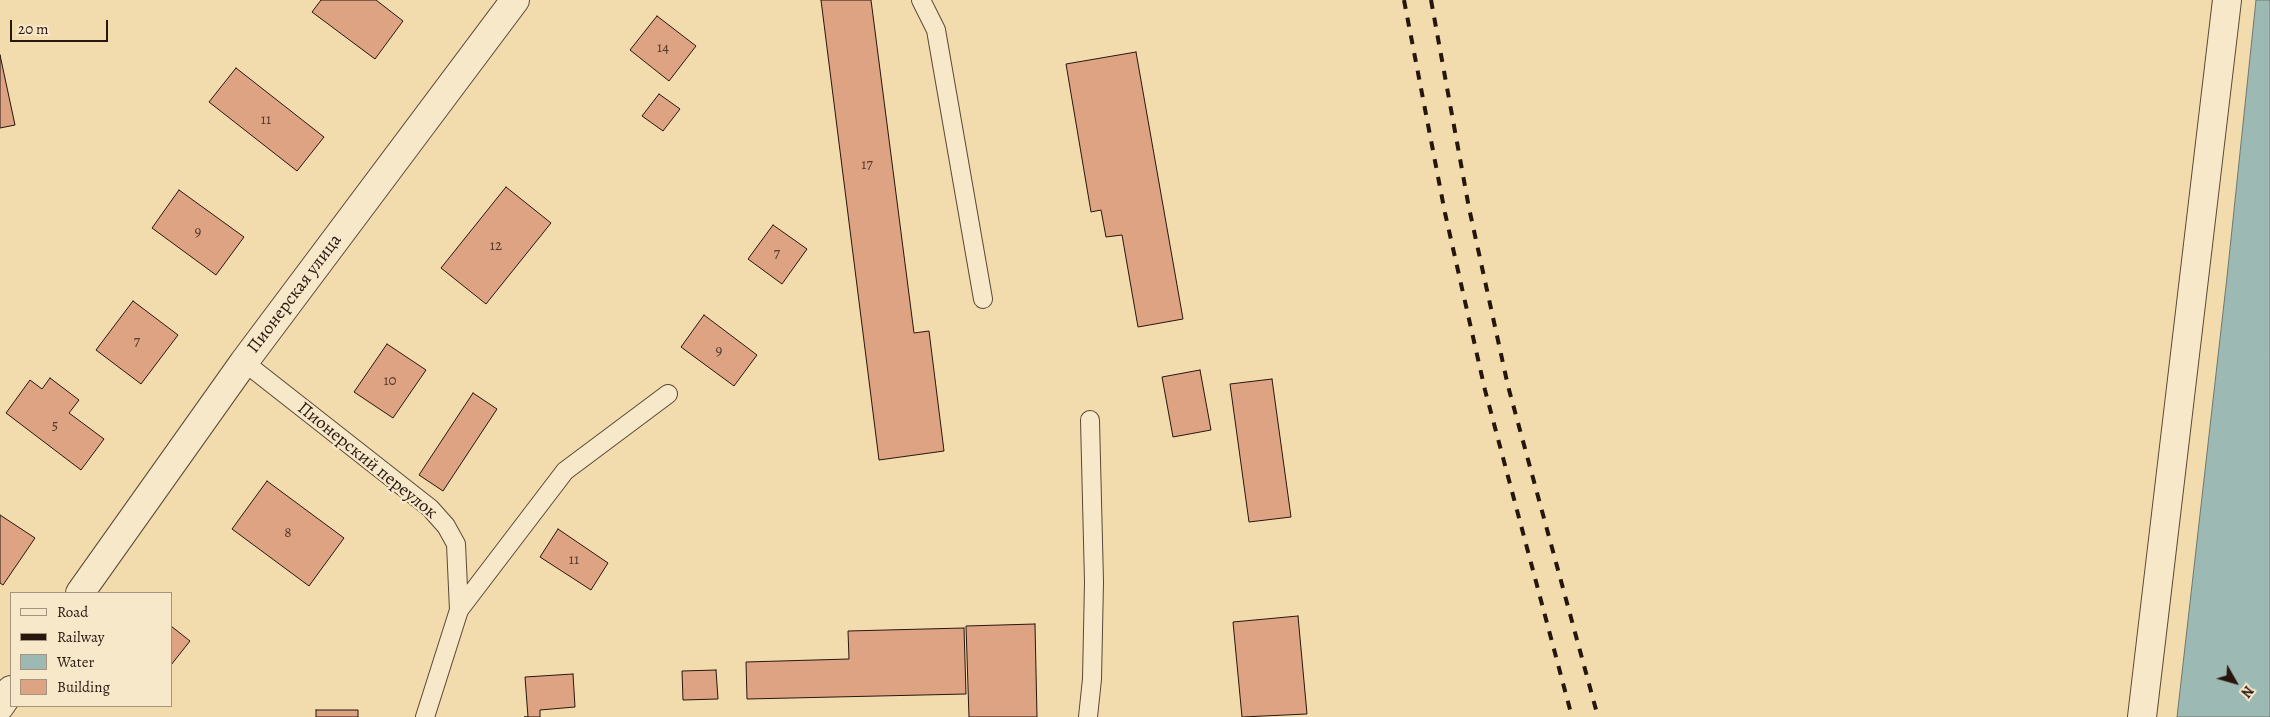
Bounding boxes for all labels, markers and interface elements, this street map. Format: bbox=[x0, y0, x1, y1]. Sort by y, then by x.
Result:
scale bar bbox=[12, 10, 110, 42]
text: 20 m bbox=[18, 19, 49, 39]
house number: 14 bbox=[657, 39, 669, 57]
house number: 11 bbox=[261, 111, 271, 129]
house number: 17 bbox=[861, 156, 873, 174]
house number: 9 bbox=[195, 223, 201, 241]
street label: Пионерская улица bbox=[243, 230, 347, 358]
house number: 12 bbox=[490, 237, 502, 255]
house number: 7 bbox=[774, 245, 780, 263]
house number: 7 bbox=[134, 333, 140, 351]
house number: 9 bbox=[716, 342, 722, 360]
house number: 10 bbox=[383, 372, 397, 390]
street label: Пионерский переулок bbox=[293, 398, 441, 524]
house number: 5 bbox=[52, 417, 58, 435]
house number: 8 bbox=[284, 524, 292, 542]
house number: 11 bbox=[569, 551, 579, 569]
legend bbox=[10, 592, 172, 707]
text: Road bbox=[57, 602, 88, 622]
text: Railway bbox=[57, 627, 104, 647]
text: Water bbox=[57, 652, 94, 672]
north arrow bbox=[2210, 657, 2260, 707]
text: Building bbox=[57, 677, 110, 697]
text: N bbox=[2237, 682, 2258, 701]

